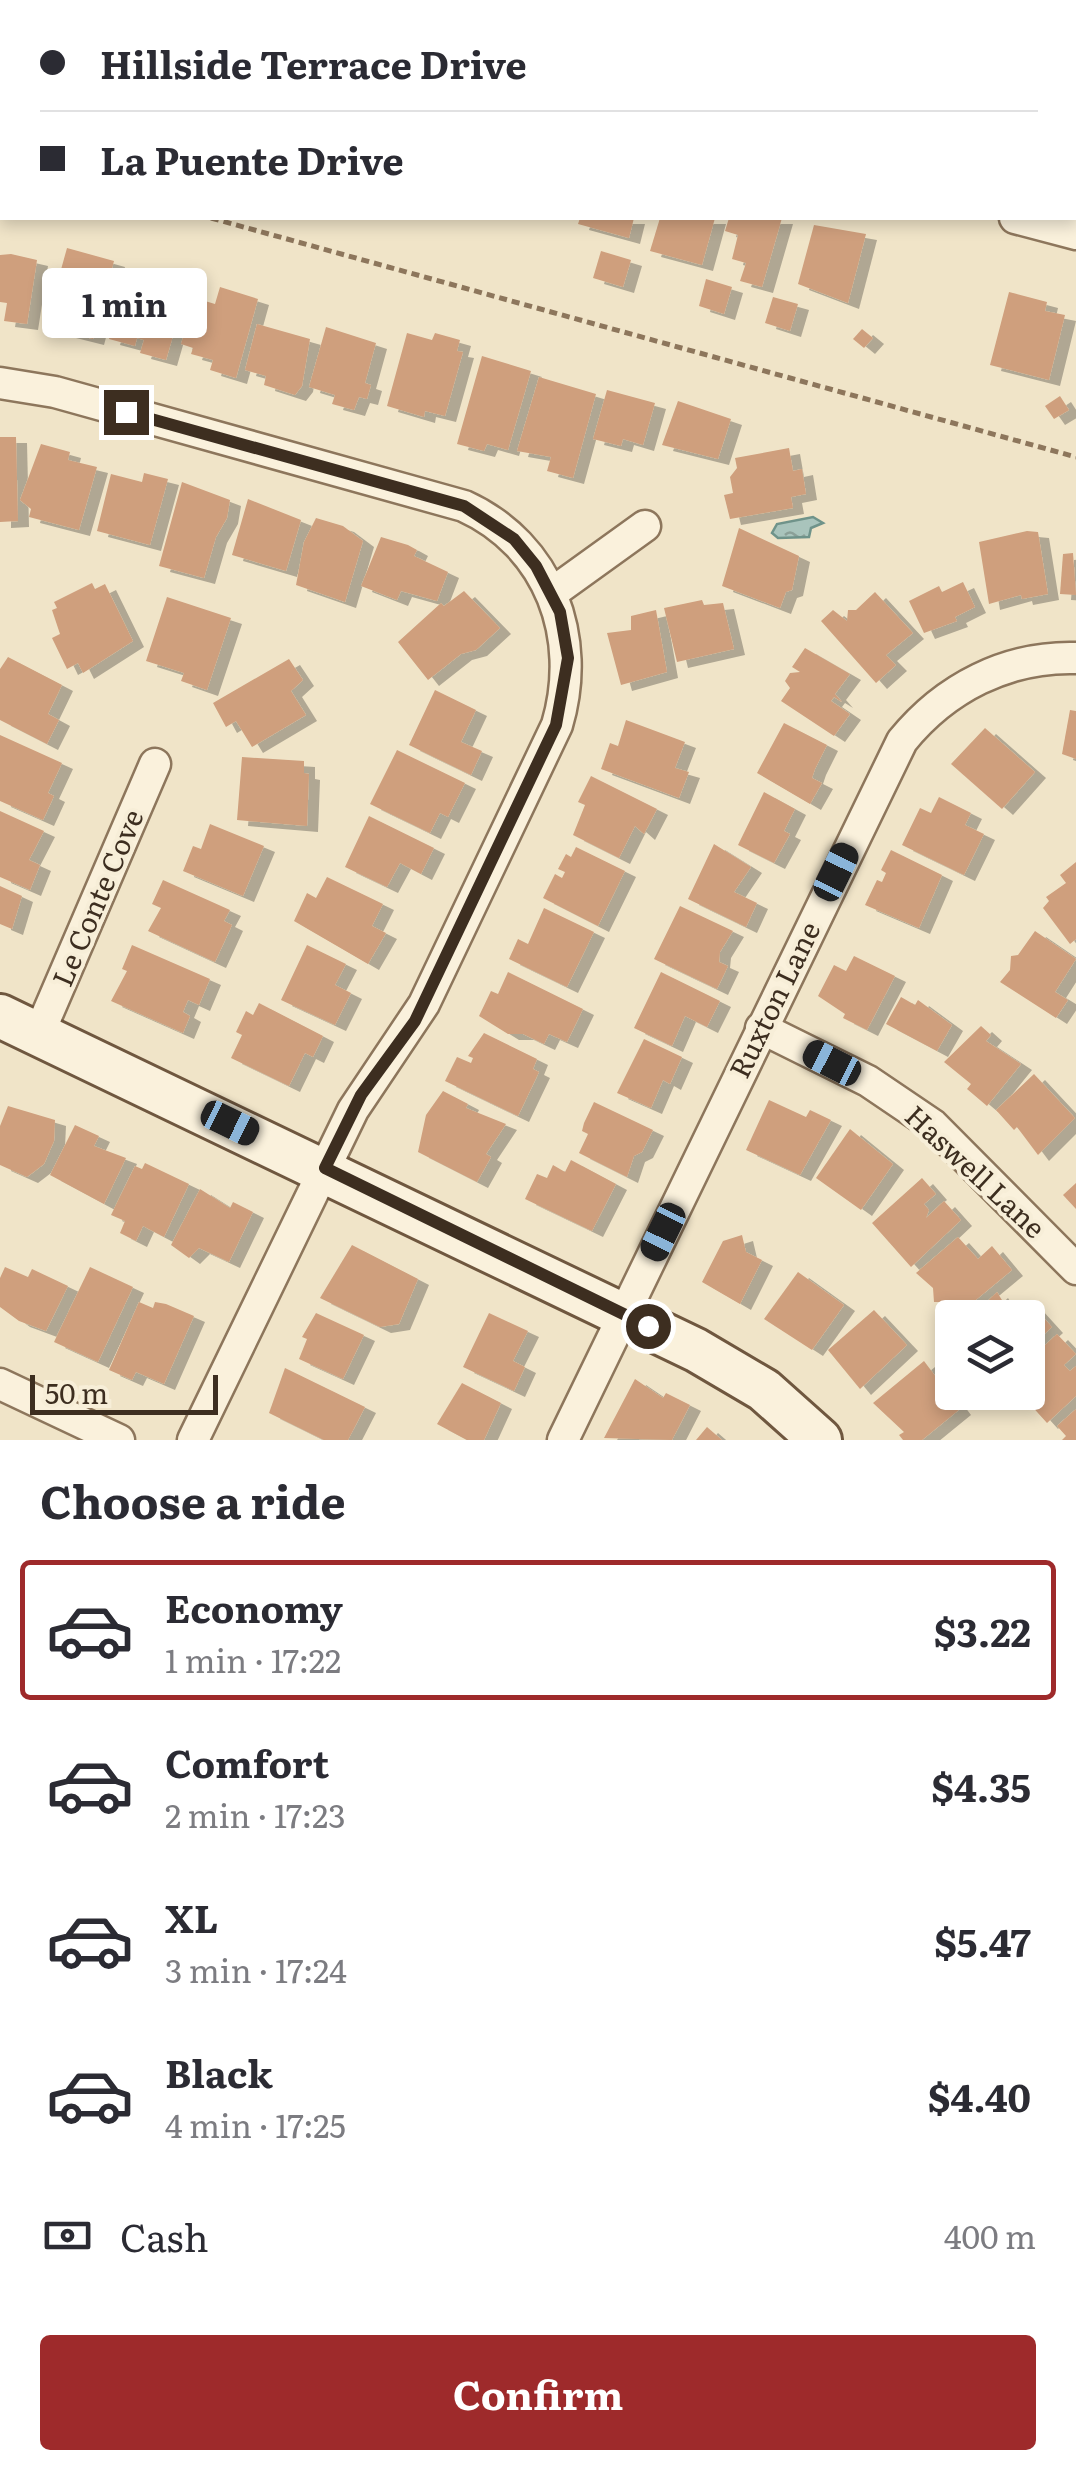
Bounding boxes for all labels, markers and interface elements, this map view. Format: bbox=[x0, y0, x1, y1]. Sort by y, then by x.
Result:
text: Hillside Terrace Drive bbox=[100, 34, 527, 91]
text: La Puente Drive bbox=[100, 130, 404, 187]
callout: 1 min bbox=[44, 267, 208, 337]
text: 1 min bbox=[82, 279, 167, 327]
route end bbox=[104, 390, 149, 435]
street label: Le Conte Cove bbox=[40, 802, 152, 992]
car bbox=[809, 838, 863, 906]
street label: Ruxton Lane bbox=[717, 914, 829, 1084]
car bbox=[798, 1036, 866, 1090]
street label: Haswell Lane bbox=[897, 1094, 1056, 1247]
car bbox=[196, 1096, 264, 1150]
car bbox=[636, 1198, 690, 1266]
map controls bbox=[935, 1300, 1045, 1410]
button: layers bbox=[935, 1300, 1045, 1410]
route start bbox=[626, 1304, 671, 1349]
scale bar bbox=[30, 1370, 218, 1414]
text: 50 m bbox=[45, 1371, 108, 1413]
text: Choose a ride bbox=[40, 1466, 346, 1533]
text: Economy bbox=[165, 1578, 343, 1635]
icon: car bbox=[45, 1585, 135, 1675]
text: $3.22 bbox=[934, 1602, 1031, 1659]
text: 1 min · 17:22 bbox=[165, 1635, 341, 1683]
text: Comfort bbox=[165, 1733, 329, 1790]
icon: car bbox=[45, 1740, 135, 1830]
text: $4.35 bbox=[931, 1757, 1031, 1814]
text: 2 min · 17:23 bbox=[165, 1790, 346, 1838]
text: XL bbox=[165, 1888, 218, 1945]
icon: car bbox=[45, 1895, 135, 1985]
text: $5.47 bbox=[934, 1912, 1031, 1969]
text: 3 min · 17:24 bbox=[165, 1945, 347, 1993]
text: Black bbox=[165, 2043, 273, 2100]
icon: car bbox=[45, 2050, 135, 2140]
text: $4.40 bbox=[928, 2067, 1031, 2124]
text: 4 min · 17:25 bbox=[165, 2100, 346, 2148]
text: Cash bbox=[120, 2207, 209, 2264]
icon: cash bbox=[40, 2208, 95, 2263]
text: 400 m bbox=[944, 2211, 1036, 2259]
button: Confirm bbox=[40, 2335, 1036, 2450]

